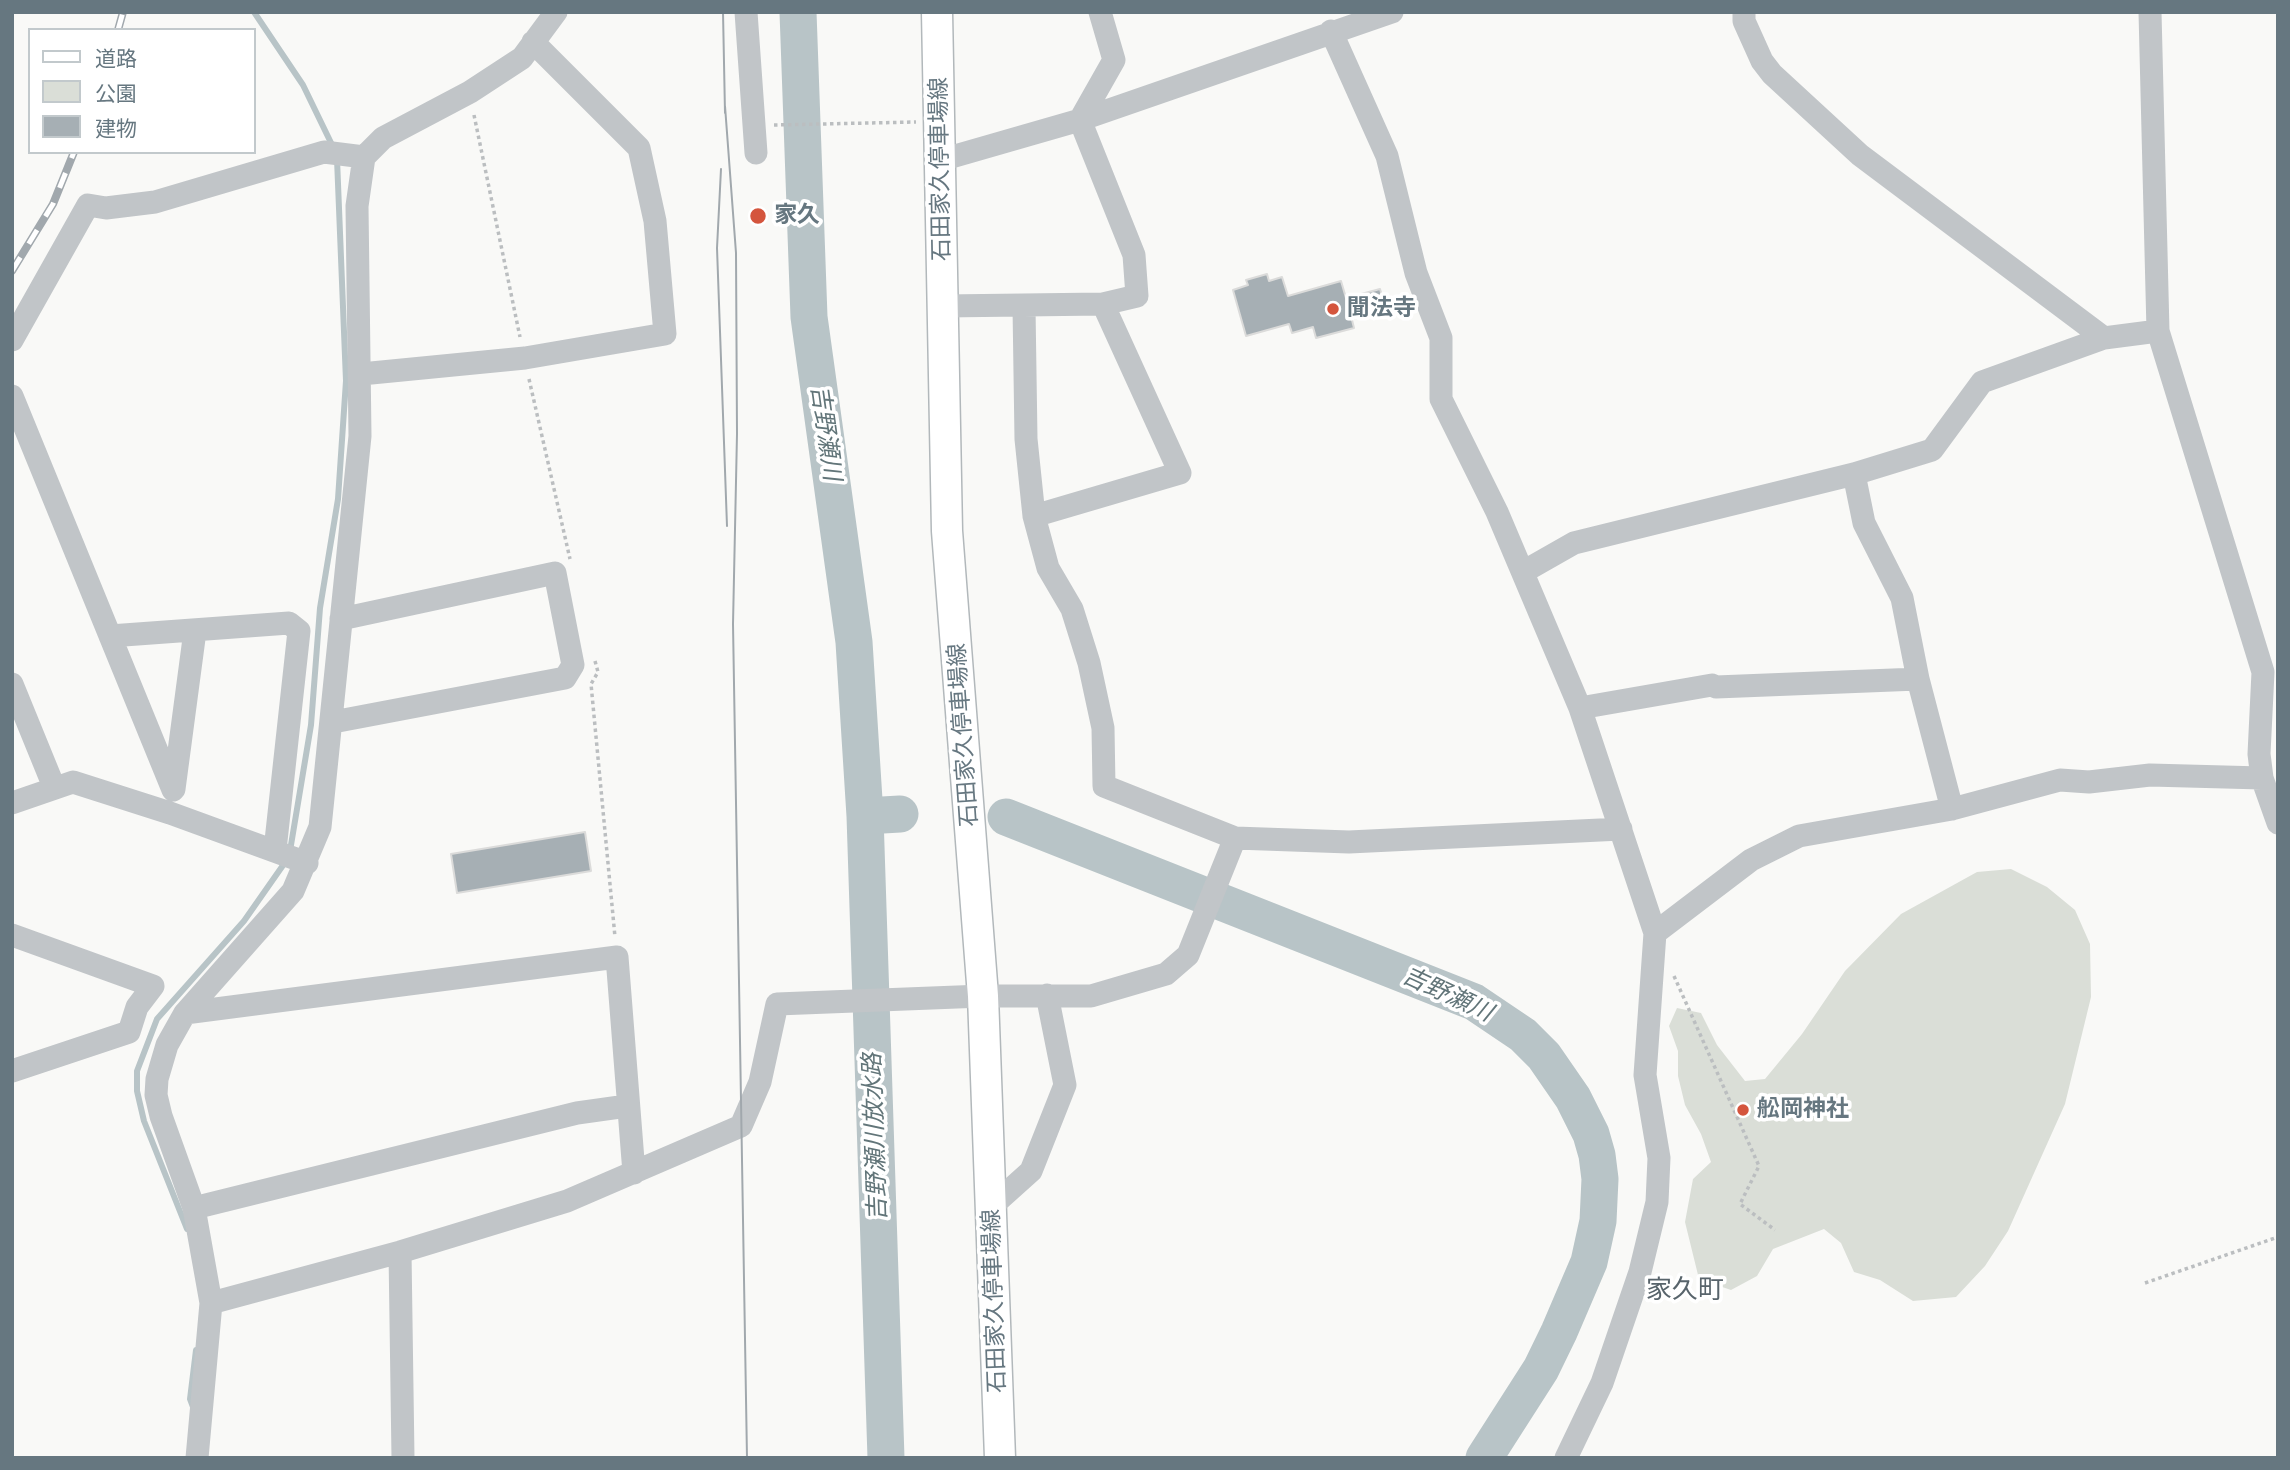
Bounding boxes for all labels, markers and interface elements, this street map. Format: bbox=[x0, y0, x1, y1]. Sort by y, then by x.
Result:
legend bbox=[28, 28, 256, 154]
text: 道路 bbox=[95, 47, 137, 70]
street label: 石田家久停車場線 bbox=[926, 77, 956, 261]
text: 公園 bbox=[95, 82, 137, 105]
text: 建物 bbox=[95, 117, 137, 140]
place label: 家久 bbox=[774, 202, 820, 230]
marker: 家久 bbox=[748, 206, 768, 226]
place label: 聞法寺 bbox=[1347, 295, 1416, 323]
marker: 聞法寺 bbox=[1325, 301, 1341, 317]
water label: 吉野瀬川 bbox=[804, 383, 846, 483]
street label: 石田家久停車場線 bbox=[944, 642, 984, 828]
water label: 吉野瀬川 bbox=[1397, 962, 1497, 1028]
water label: 吉野瀬川放水路 bbox=[859, 1053, 893, 1221]
place label: 舩岡神社 bbox=[1757, 1096, 1849, 1124]
marker: 舩岡神社 bbox=[1735, 1102, 1751, 1118]
street label: 石田家久停車場線 bbox=[978, 1209, 1012, 1393]
district label: 家久町 bbox=[1646, 1275, 1724, 1307]

